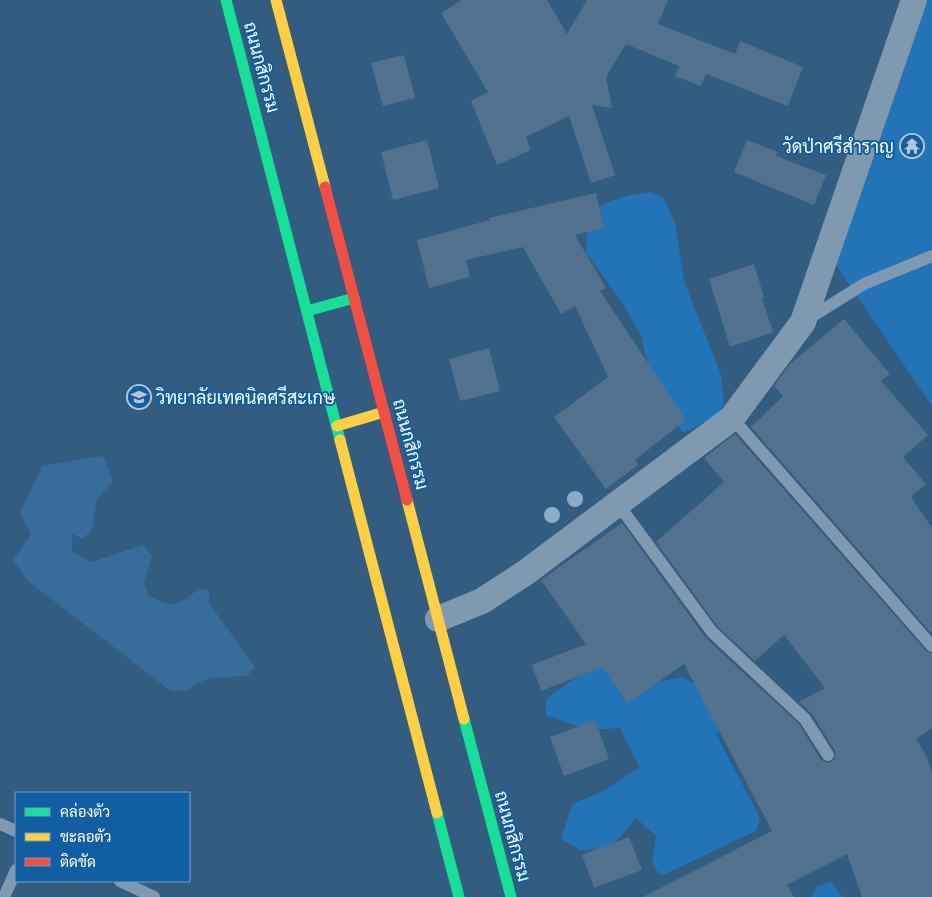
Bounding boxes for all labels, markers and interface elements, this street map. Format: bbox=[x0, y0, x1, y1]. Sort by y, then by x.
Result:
street label: ถนนกสิกรรม bbox=[238, 19, 286, 115]
temple icon: วัดป่าศรีสำราญ bbox=[899, 133, 925, 159]
place label: วัดป่าศรีสำราญ bbox=[783, 134, 894, 159]
school or university icon: วิทยาลัยเทคนิคศรีสะเกษ bbox=[126, 384, 152, 410]
place label: วิทยาลัยเทคนิคศรีสะเกษ bbox=[155, 385, 336, 410]
street label: ถนนกสิกรรม bbox=[387, 396, 435, 492]
street label: ถนนกสิกรรม bbox=[489, 788, 537, 884]
legend bbox=[15, 792, 190, 882]
text: คล่องตัว bbox=[60, 801, 110, 822]
text: ชะลอตัว bbox=[60, 826, 111, 847]
text: ติดขัด bbox=[60, 851, 96, 872]

